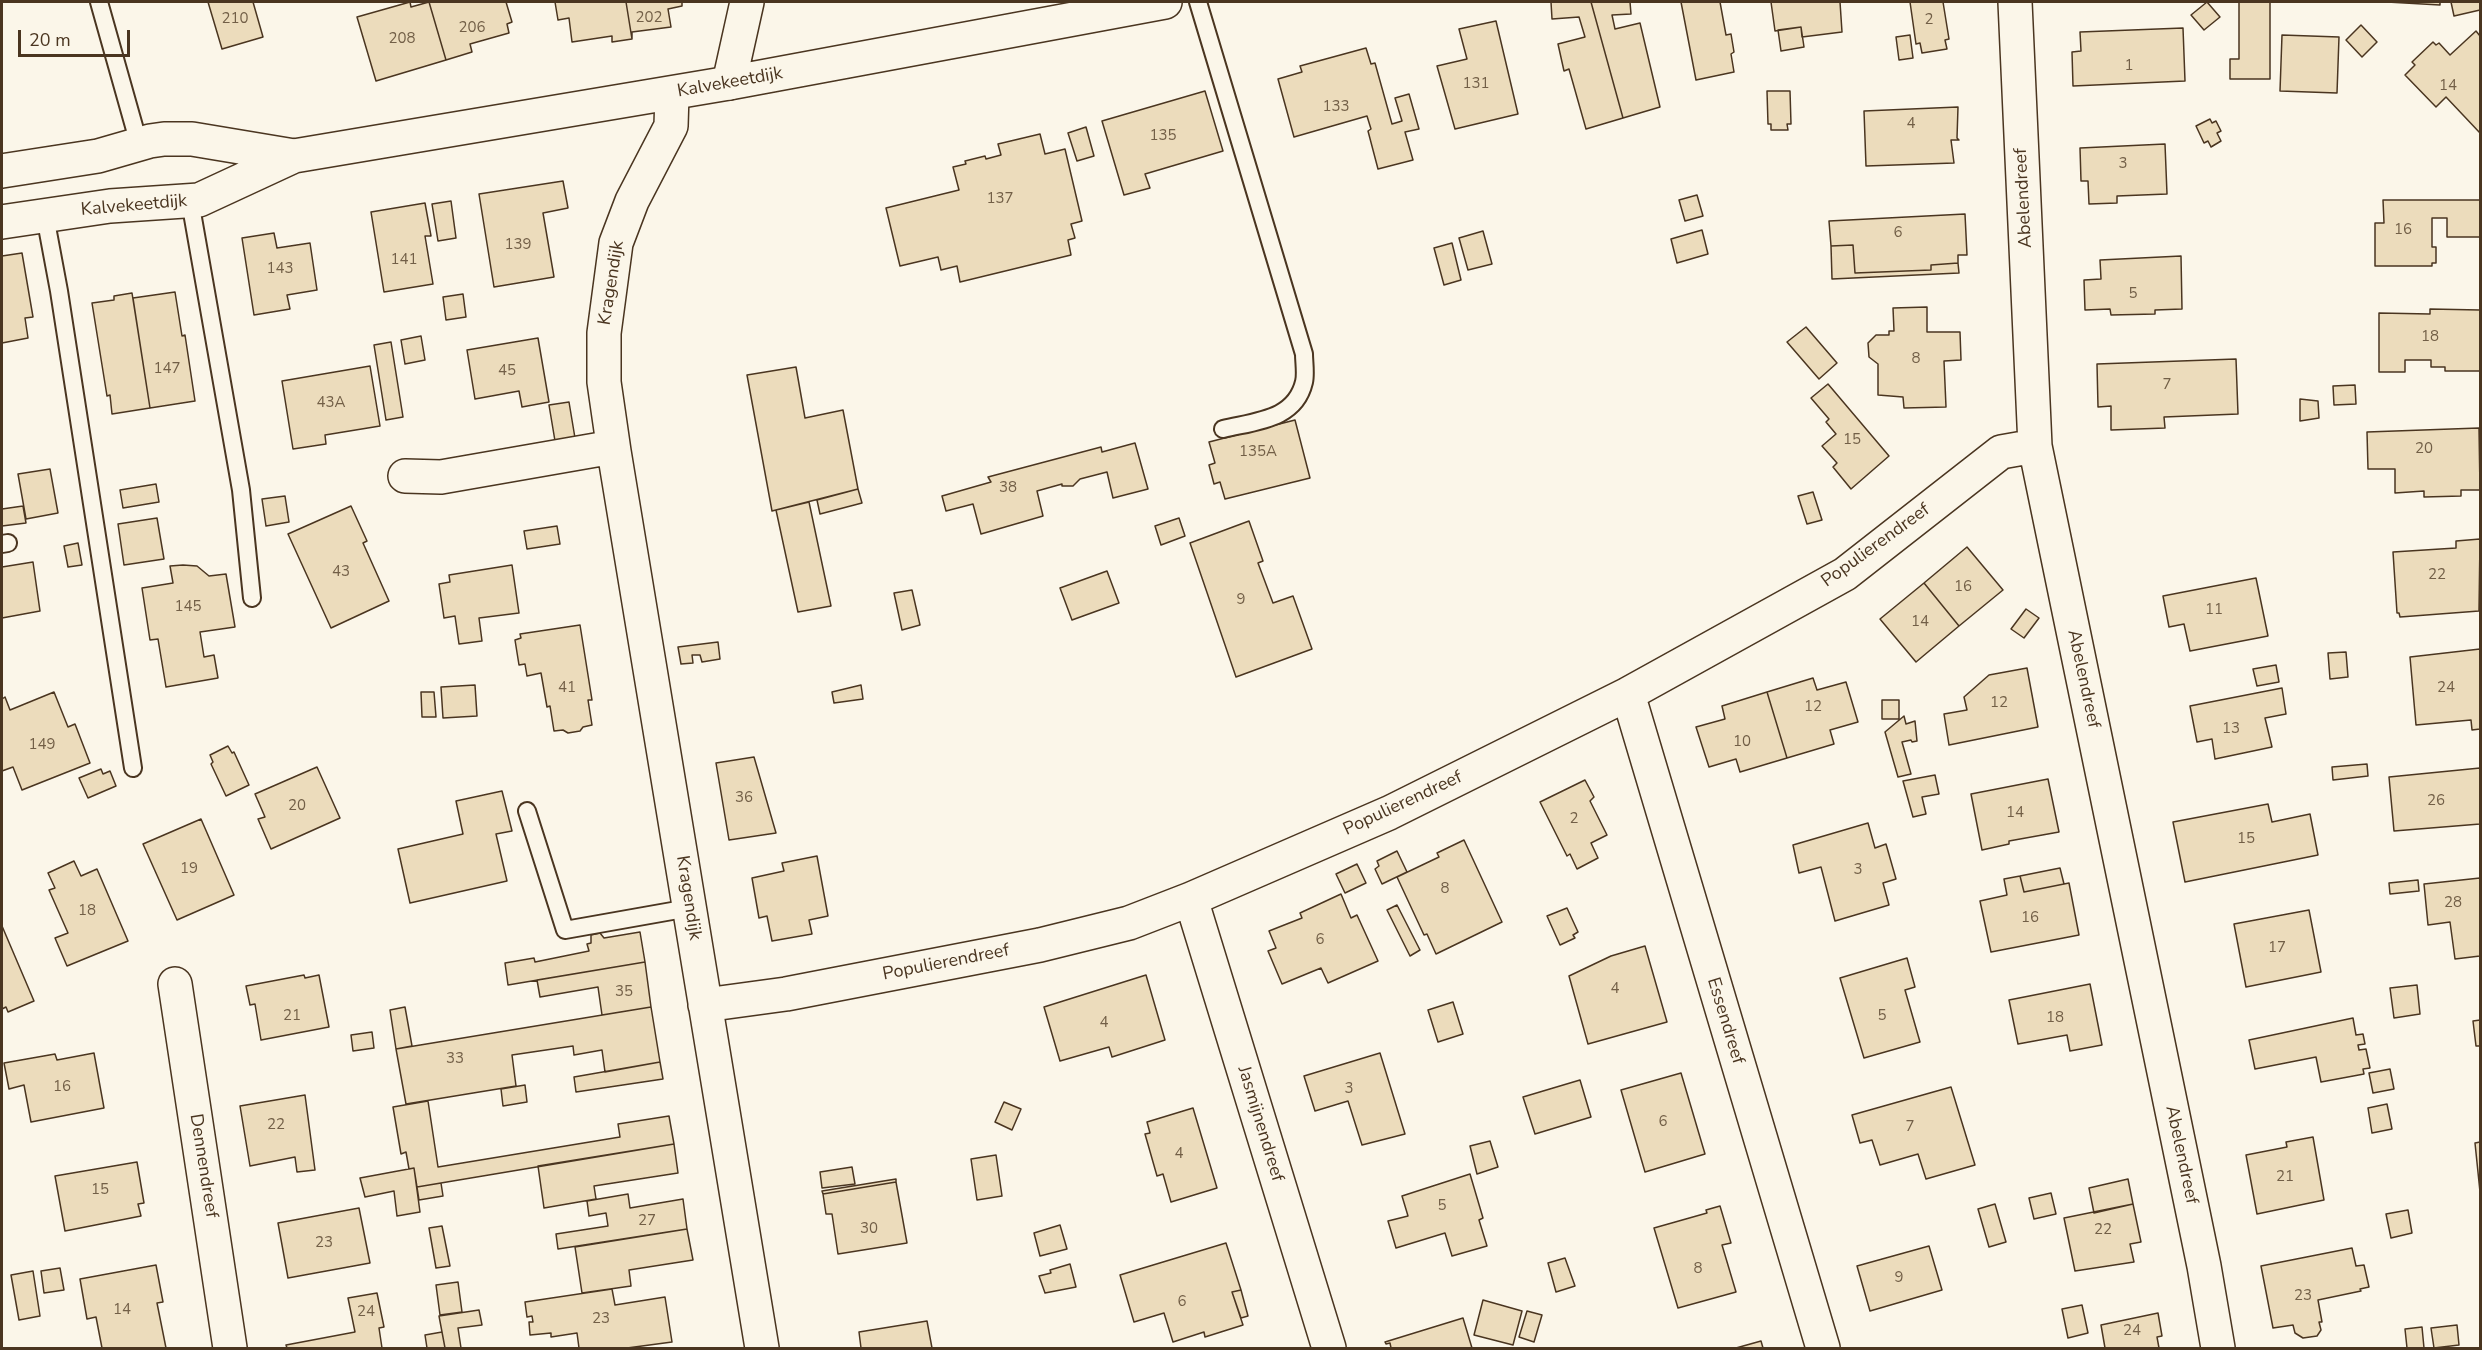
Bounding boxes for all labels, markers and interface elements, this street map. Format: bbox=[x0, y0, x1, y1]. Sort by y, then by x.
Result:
house number: 202 bbox=[636, 9, 662, 27]
house number: 210 bbox=[222, 10, 248, 28]
house number: 2 bbox=[1925, 11, 1933, 29]
scale bar bbox=[21, 18, 134, 56]
house number: 206 bbox=[459, 19, 485, 37]
text: 20 m bbox=[29, 28, 71, 52]
house number: 208 bbox=[389, 30, 415, 48]
house number: 1 bbox=[2125, 57, 2133, 75]
street label: Kalvekeetdijk bbox=[676, 63, 784, 103]
house number: 131 bbox=[1463, 75, 1489, 93]
house number: 14 bbox=[2439, 77, 2457, 95]
house number: 133 bbox=[1323, 98, 1349, 116]
house number: 4 bbox=[1907, 115, 1915, 133]
house number: 135 bbox=[1150, 127, 1176, 145]
street label: Abelendreef bbox=[2011, 147, 2037, 249]
house number: 3 bbox=[2119, 155, 2127, 173]
house number: 137 bbox=[987, 190, 1013, 208]
street label: Kalvekeetdijk bbox=[80, 191, 188, 221]
house number: 16 bbox=[2394, 221, 2412, 239]
house number: 6 bbox=[1894, 224, 1902, 242]
house number: 139 bbox=[505, 236, 531, 254]
street label: Kragendijk bbox=[595, 239, 629, 327]
house number: 141 bbox=[391, 251, 417, 269]
house number: 143 bbox=[267, 260, 293, 278]
house number: 5 bbox=[2129, 285, 2137, 303]
house number: 18 bbox=[2421, 328, 2439, 346]
house number: 8 bbox=[1912, 350, 1920, 368]
house number: 147 bbox=[154, 360, 180, 378]
house number: 45 bbox=[498, 362, 516, 380]
house number: 7 bbox=[2163, 376, 2171, 394]
house number: 43A bbox=[317, 394, 345, 412]
house number: 15 bbox=[1843, 431, 1861, 449]
house number: 20 bbox=[2415, 440, 2433, 458]
house number: 135A bbox=[1239, 443, 1277, 461]
house number: 38 bbox=[999, 479, 1017, 497]
street label: Populierendreef bbox=[1818, 499, 1934, 593]
house number: 43 bbox=[332, 563, 350, 581]
house number: 22 bbox=[2428, 566, 2446, 584]
house number: 16 bbox=[1954, 578, 1972, 596]
house number: 9 bbox=[1237, 591, 1245, 609]
house number: 145 bbox=[175, 598, 201, 616]
house number: 11 bbox=[2205, 601, 2223, 619]
house number: 14 bbox=[1911, 613, 1929, 631]
street label: Abelendreef bbox=[2062, 628, 2104, 730]
house number: 41 bbox=[558, 679, 576, 697]
house number: 24 bbox=[2437, 679, 2455, 697]
house number: 12 bbox=[1990, 694, 2008, 712]
house number: 12 bbox=[1804, 698, 1822, 716]
house number: 13 bbox=[2222, 720, 2240, 738]
house number: 10 bbox=[1733, 733, 1751, 751]
house number: 149 bbox=[29, 736, 55, 754]
street label: Populierendreef bbox=[1340, 767, 1466, 841]
house number: 36 bbox=[735, 789, 753, 807]
house number: 26 bbox=[2427, 792, 2445, 810]
house number: 20 bbox=[288, 797, 306, 815]
house number: 14 bbox=[2006, 804, 2024, 822]
house number: 2 bbox=[1570, 810, 1578, 828]
house number: 15 bbox=[2237, 830, 2255, 848]
street label: Kragendijk bbox=[671, 854, 705, 942]
house number: 19 bbox=[180, 860, 198, 878]
house number: 3 bbox=[1854, 861, 1862, 879]
house number: 8 bbox=[1441, 880, 1449, 898]
house number: 28 bbox=[2444, 894, 2462, 912]
house number: 18 bbox=[78, 902, 96, 920]
house number: 16 bbox=[2021, 909, 2039, 927]
house number: 6 bbox=[1316, 931, 1324, 949]
house number: 17 bbox=[2268, 939, 2286, 957]
street label: Populierendreef bbox=[881, 940, 1011, 986]
street label: Essendreef bbox=[1702, 975, 1748, 1067]
house number: 4 bbox=[1611, 980, 1619, 998]
house number: 35 bbox=[615, 983, 633, 1001]
house number: 21 bbox=[283, 1007, 301, 1025]
house number: 5 bbox=[1878, 1007, 1886, 1025]
house number: 18 bbox=[2046, 1009, 2064, 1027]
house number: 4 bbox=[1100, 1014, 1108, 1032]
house number: 33 bbox=[446, 1050, 464, 1068]
street label: Jasmijnendreef bbox=[1232, 1064, 1288, 1184]
house number: 16 bbox=[53, 1078, 71, 1096]
house number: 3 bbox=[1345, 1080, 1353, 1098]
street label: Abelendreef bbox=[2160, 1104, 2202, 1206]
street label: Dennendreef bbox=[184, 1112, 222, 1220]
house number: 6 bbox=[1659, 1113, 1667, 1131]
house number: 22 bbox=[267, 1116, 285, 1134]
house number: 7 bbox=[1906, 1118, 1914, 1136]
house number: 4 bbox=[1175, 1145, 1183, 1163]
house number: 21 bbox=[2276, 1168, 2294, 1186]
house number: 15 bbox=[91, 1181, 109, 1199]
house number: 5 bbox=[1438, 1197, 1446, 1215]
house number: 27 bbox=[638, 1212, 656, 1230]
house number: 30 bbox=[860, 1220, 878, 1238]
house number: 22 bbox=[2094, 1221, 2112, 1239]
house number: 23 bbox=[315, 1234, 333, 1252]
house number: 8 bbox=[1694, 1260, 1702, 1278]
house number: 9 bbox=[1895, 1269, 1903, 1287]
house number: 23 bbox=[2294, 1287, 2312, 1305]
house number: 6 bbox=[1178, 1293, 1186, 1311]
house number: 14 bbox=[113, 1301, 131, 1319]
house number: 24 bbox=[357, 1303, 375, 1321]
house number: 23 bbox=[592, 1310, 610, 1328]
house number: 24 bbox=[2123, 1322, 2141, 1340]

